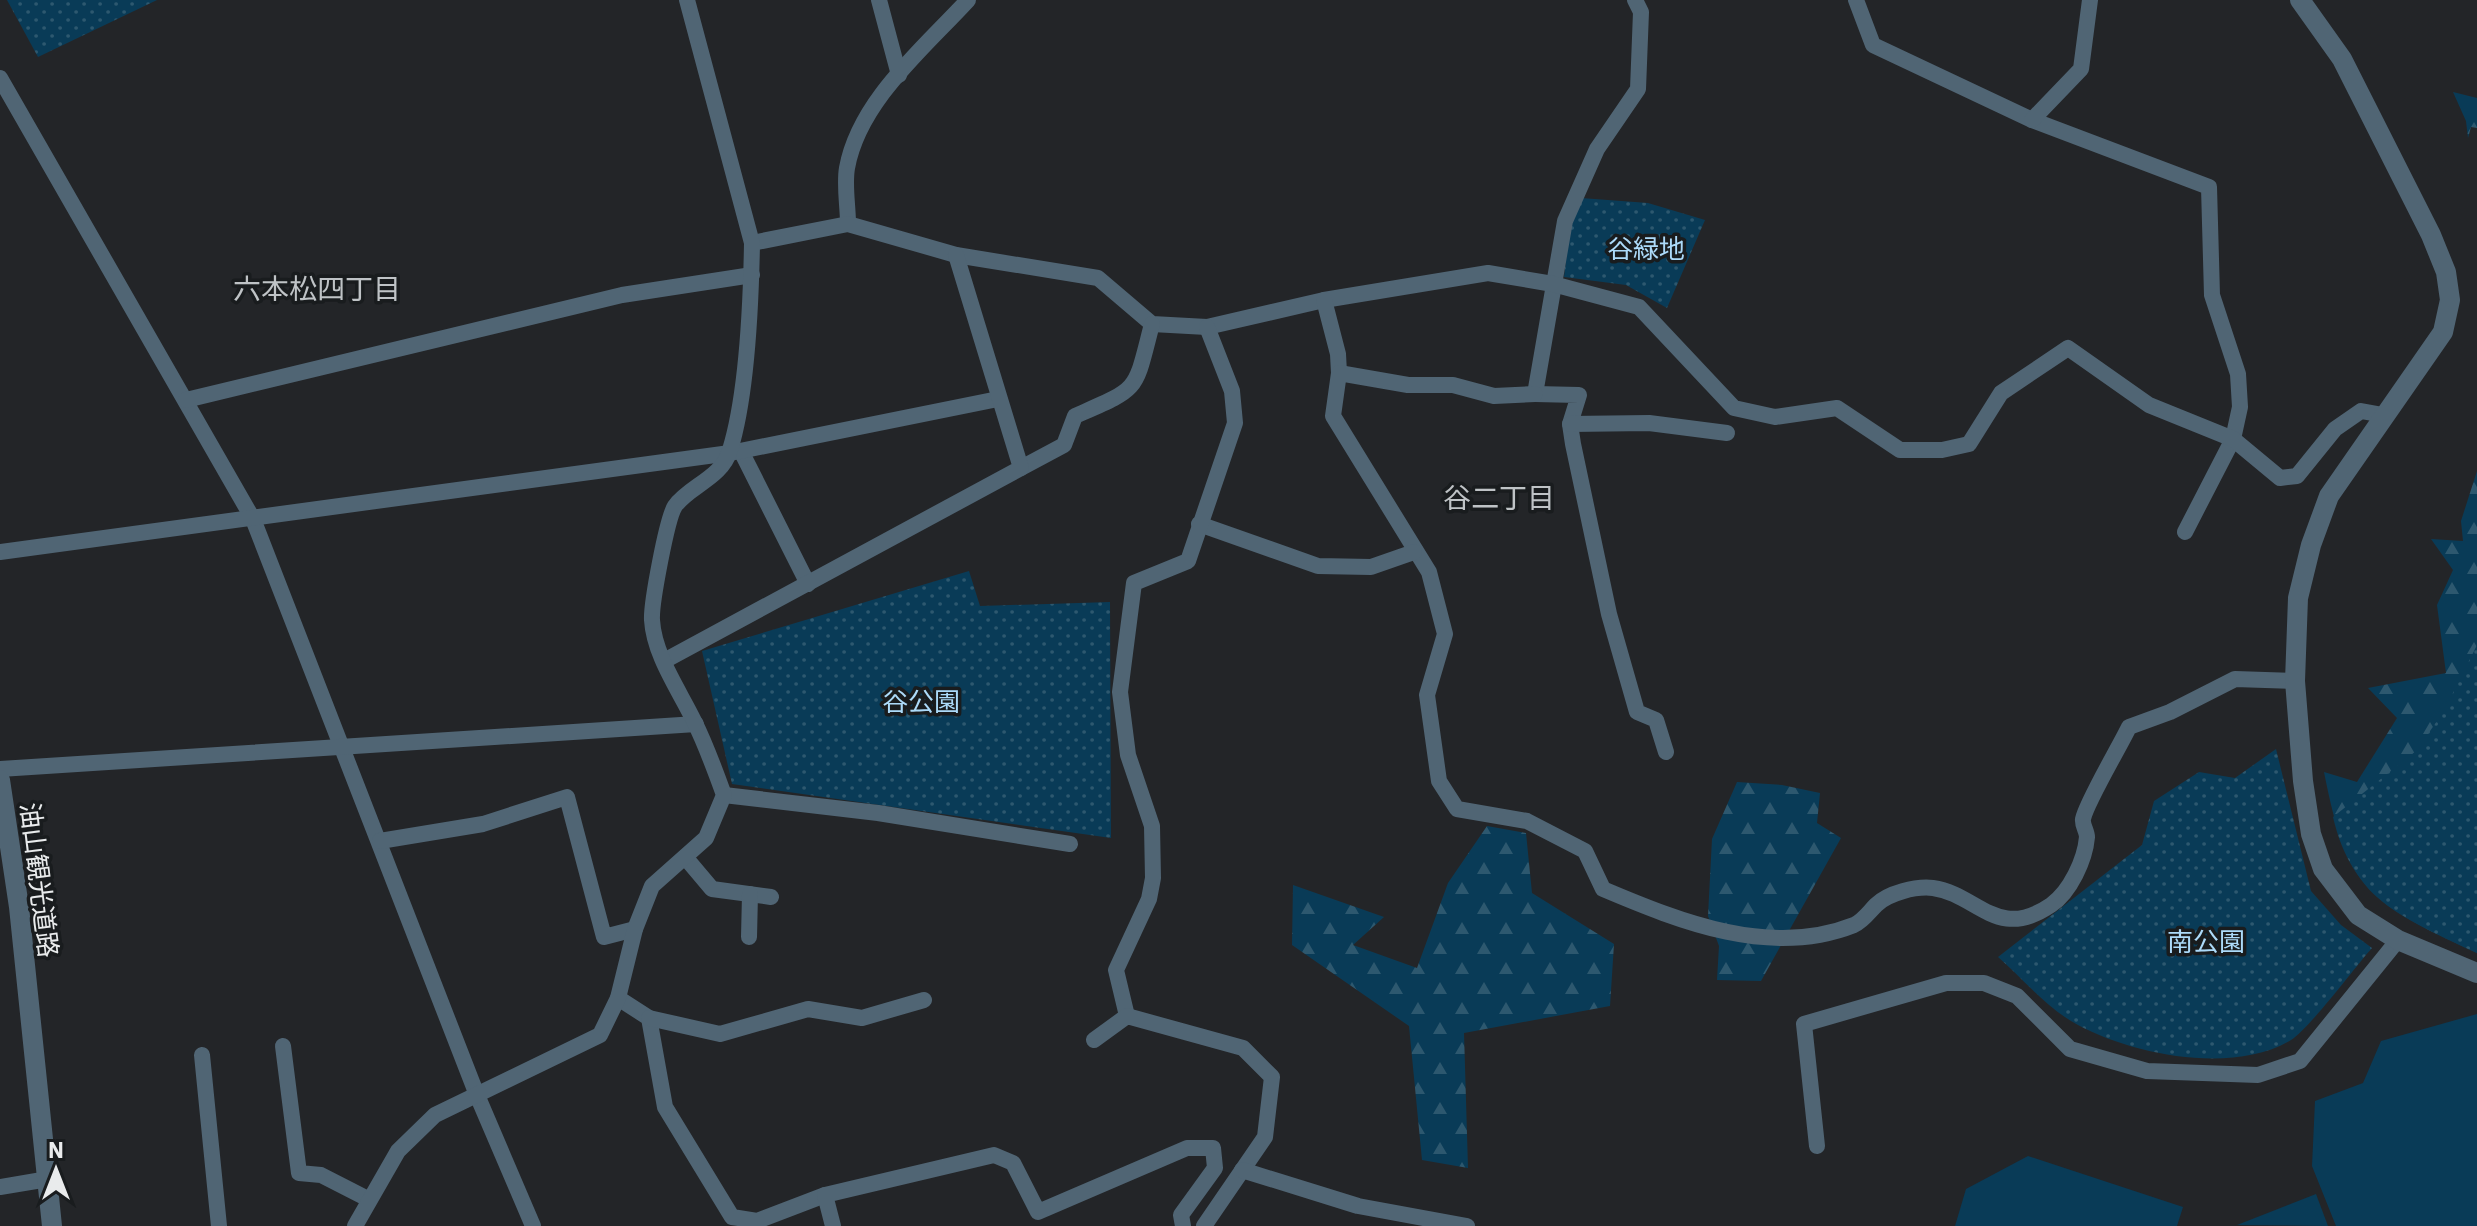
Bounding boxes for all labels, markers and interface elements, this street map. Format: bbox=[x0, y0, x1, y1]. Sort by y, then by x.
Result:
park label: 谷緑地 bbox=[1607, 231, 1685, 265]
district label: 六本松四丁目 bbox=[233, 270, 401, 307]
district label: 谷二丁目 bbox=[1443, 479, 1555, 516]
park label: 谷公園 bbox=[882, 684, 960, 718]
street label: 油山観光道路 bbox=[14, 801, 66, 959]
park label: 南公園 bbox=[2167, 924, 2245, 958]
north arrow bbox=[16, 1130, 96, 1210]
text: N bbox=[48, 1135, 64, 1164]

